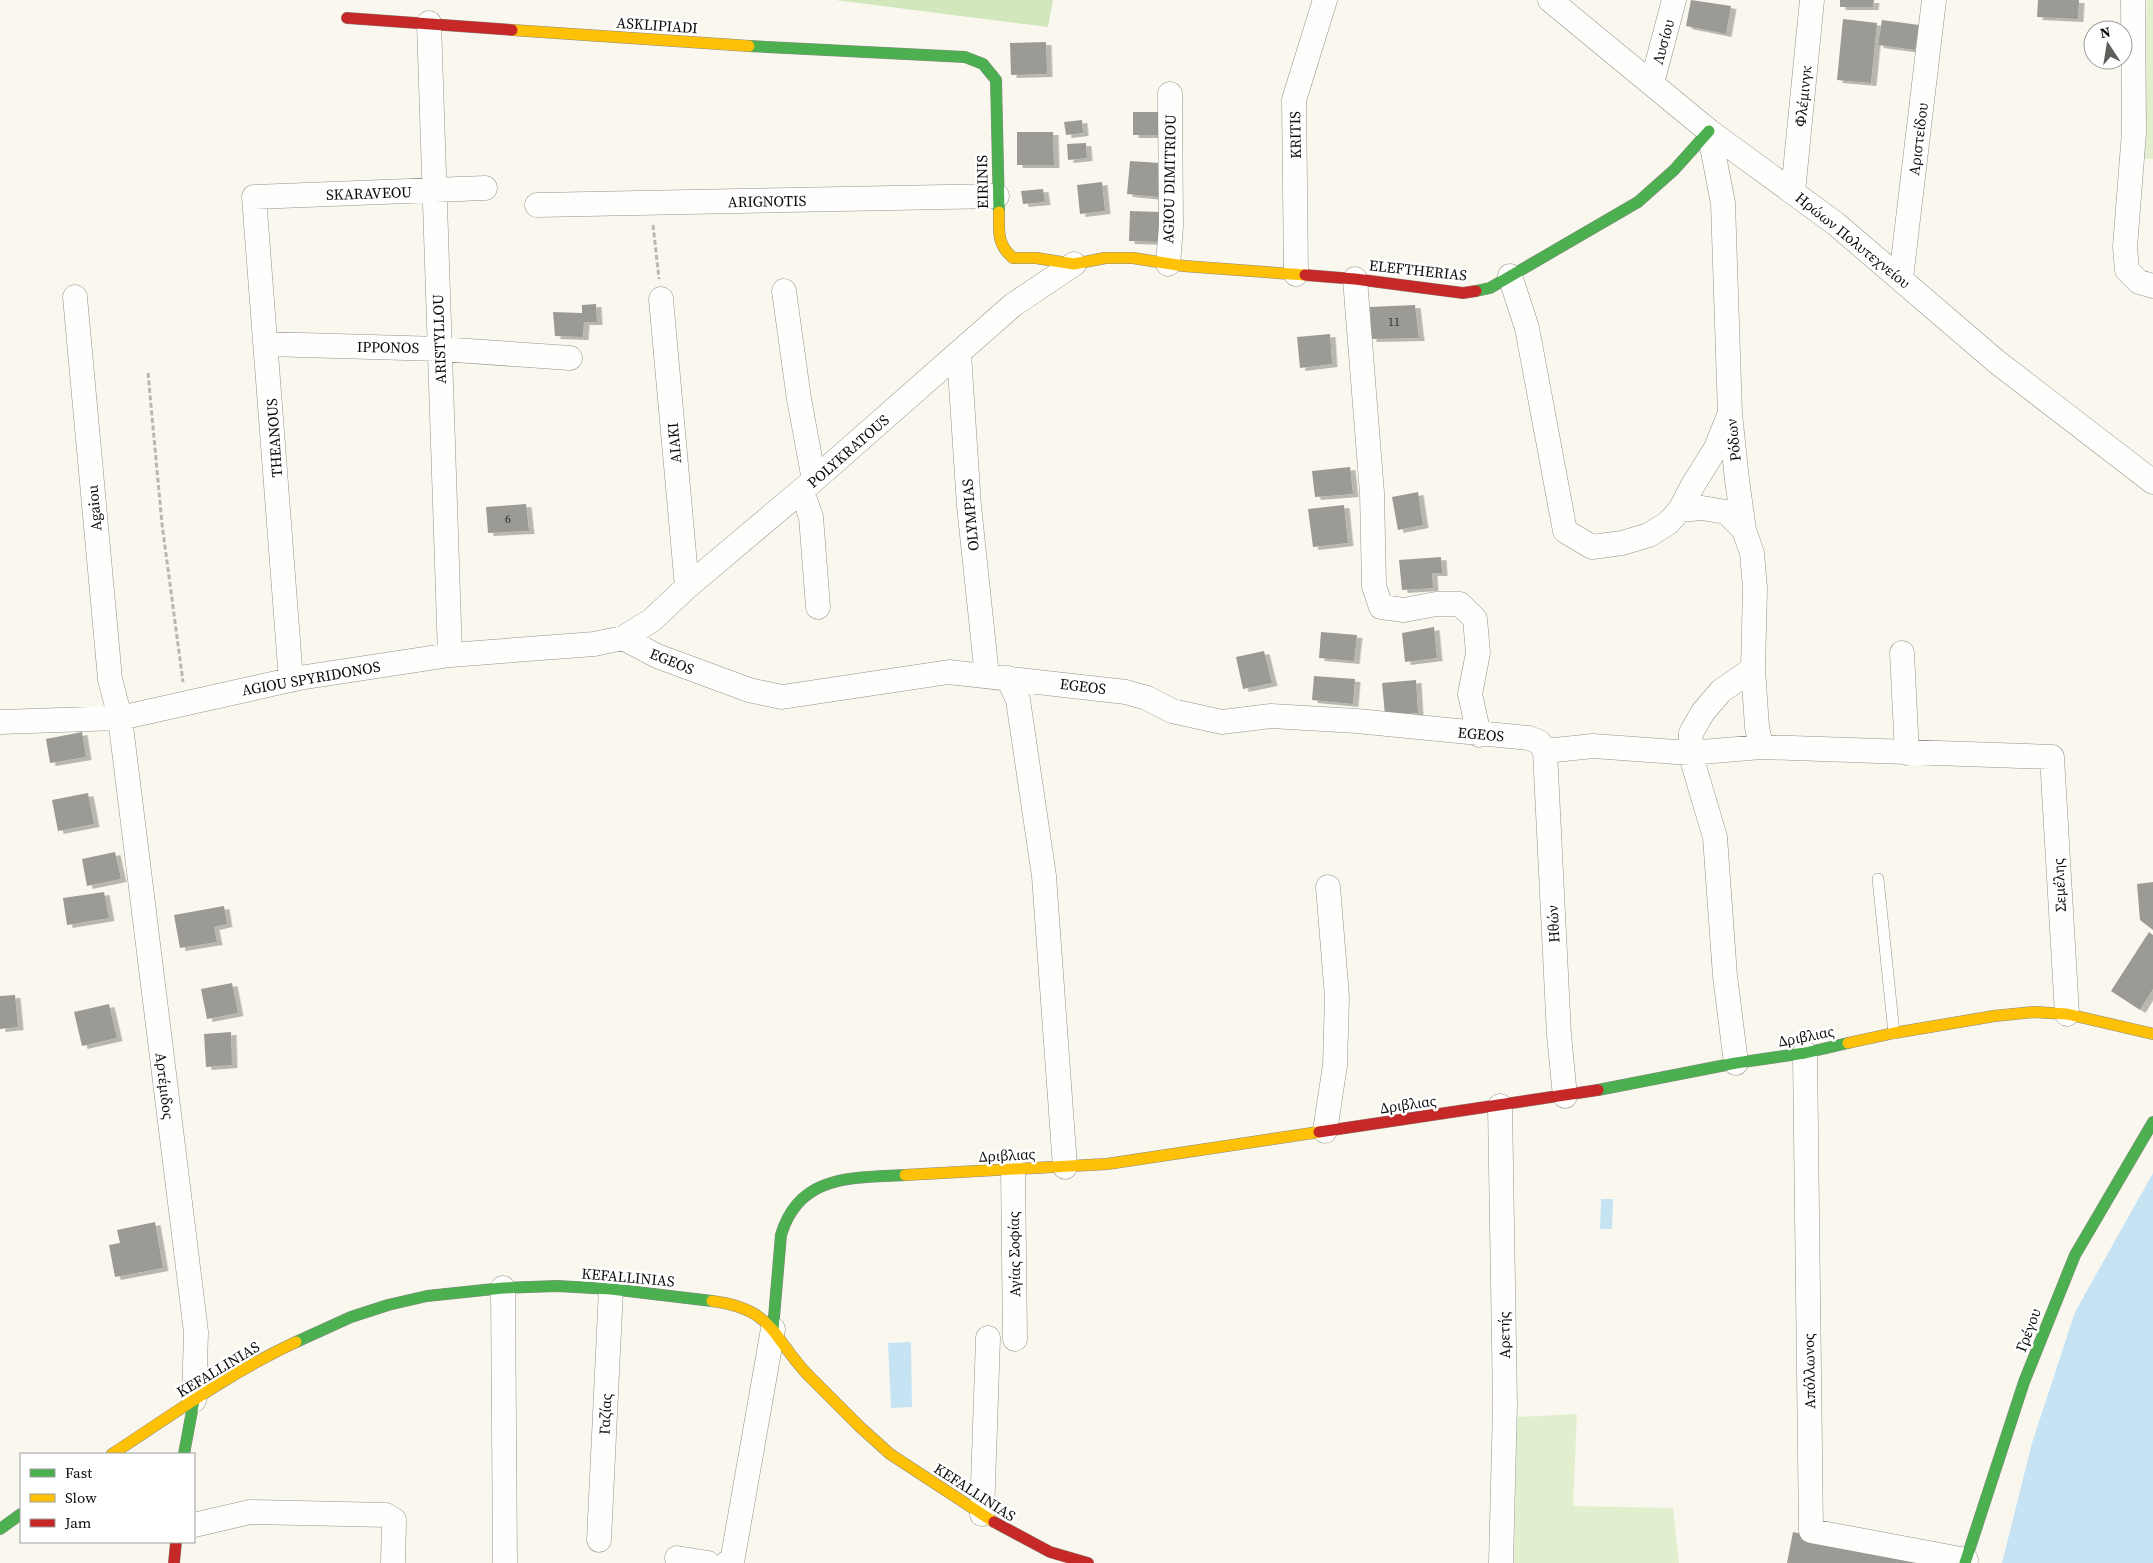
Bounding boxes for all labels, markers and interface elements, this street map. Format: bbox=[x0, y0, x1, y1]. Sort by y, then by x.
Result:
street label: ASKLIPIADI bbox=[616, 12, 698, 38]
street label: Λυσίου bbox=[1647, 17, 1679, 67]
north arrow bbox=[2083, 20, 2133, 70]
text: N bbox=[2098, 21, 2112, 43]
street label: Φλέμινγκ bbox=[1789, 64, 1817, 128]
street label: Αριστείδου bbox=[1903, 101, 1933, 177]
street label: KRITIS bbox=[1284, 111, 1306, 159]
street label: AGIOU DIMITRIOU bbox=[1157, 114, 1181, 244]
street label: EIRINIS bbox=[971, 154, 993, 209]
street label: SKARAVEOU bbox=[326, 181, 412, 205]
street label: Ηρώων Πολυτεχνείου bbox=[1791, 187, 1915, 293]
street label: ARIGNOTIS bbox=[728, 190, 807, 212]
street label: ELEFTHERIAS bbox=[1368, 254, 1468, 286]
street label: ARISTYLLOU bbox=[427, 294, 451, 384]
house number: 11 bbox=[1388, 314, 1400, 330]
street label: IPPONOS bbox=[357, 336, 420, 358]
street label: THEANOUS bbox=[261, 398, 287, 478]
street label: POLYKRATOUS bbox=[802, 409, 894, 493]
street label: Ρόδων bbox=[1720, 418, 1746, 462]
street label: AIAKI bbox=[662, 422, 686, 464]
street label: OLYMPIAS bbox=[956, 478, 984, 552]
street label: Αgaiou bbox=[81, 484, 106, 532]
house number: 6 bbox=[505, 511, 511, 527]
street label: EGEOS bbox=[647, 643, 698, 680]
street label: AGIOU SPYRIDONOS bbox=[240, 655, 382, 701]
street label: EGEOS bbox=[1059, 673, 1108, 699]
street label: EGEOS bbox=[1457, 722, 1505, 747]
street label: Σεμέλης bbox=[2047, 858, 2071, 912]
street label: Ηθών bbox=[1542, 905, 1564, 943]
street label: Δριβλιας bbox=[1776, 1020, 1836, 1052]
street label: Αρτέμιδος bbox=[150, 1051, 180, 1121]
street label: Δριβλιας bbox=[1378, 1090, 1438, 1118]
street label: Δριβλιας bbox=[978, 1143, 1036, 1167]
street label: Αγίας Σοφίας bbox=[1003, 1211, 1025, 1297]
street label: KEFALLINIAS bbox=[581, 1262, 676, 1292]
street label: Γρέγου bbox=[2010, 1305, 2046, 1355]
street label: Αρετής bbox=[1493, 1311, 1515, 1359]
street label: Απόλλωνος bbox=[1798, 1333, 1820, 1409]
street label: KEFALLINIAS bbox=[173, 1336, 264, 1402]
street label: Γαζίας bbox=[593, 1393, 617, 1435]
legend bbox=[20, 1453, 195, 1543]
street label: KEFALLINIAS bbox=[930, 1458, 1020, 1526]
text: Fast bbox=[65, 1462, 92, 1483]
text: Slow bbox=[65, 1487, 97, 1508]
text: Jam bbox=[64, 1512, 92, 1533]

